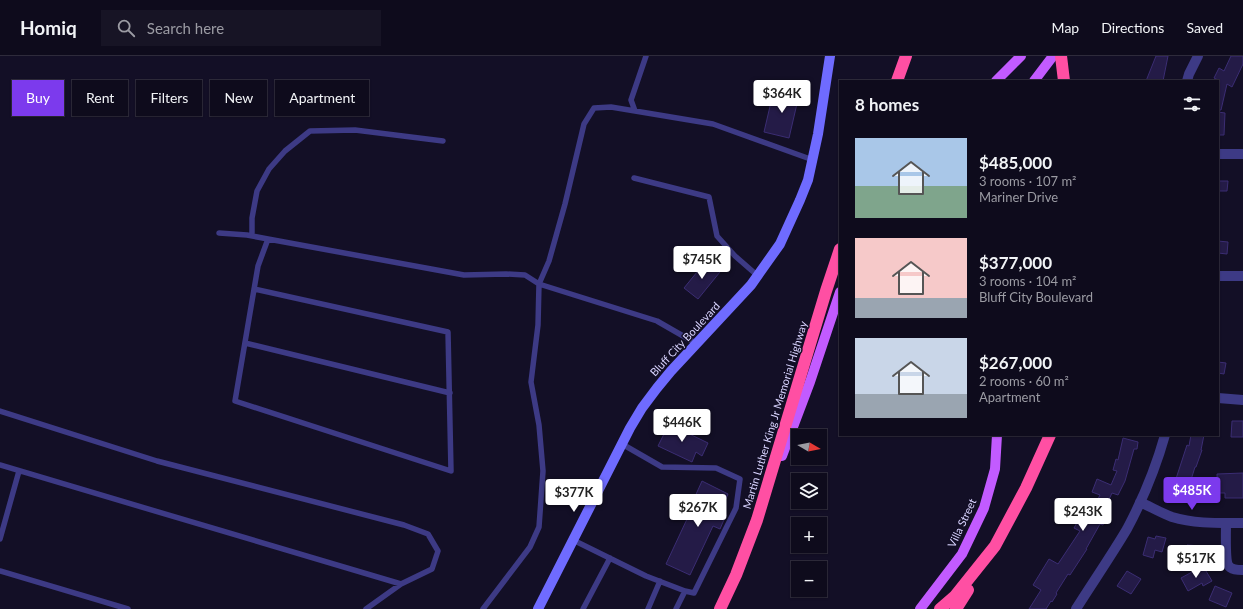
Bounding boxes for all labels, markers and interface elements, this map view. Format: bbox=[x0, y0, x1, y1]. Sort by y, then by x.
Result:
search box bbox=[101, 10, 381, 46]
text: Homiq bbox=[20, 16, 77, 39]
icon: search bbox=[115, 17, 137, 39]
text: Search here bbox=[147, 19, 224, 37]
text: Map bbox=[1052, 19, 1079, 36]
text: Directions bbox=[1101, 19, 1164, 36]
text: Saved bbox=[1186, 19, 1223, 36]
chip: Buy bbox=[12, 80, 64, 116]
chip: Rent bbox=[72, 80, 128, 116]
chip: Filters bbox=[136, 80, 202, 116]
chip: New bbox=[210, 80, 267, 116]
chip: Apartment bbox=[275, 80, 369, 116]
pin: $364K bbox=[754, 80, 810, 114]
text: $364K bbox=[762, 85, 802, 101]
icon: filters bbox=[1181, 93, 1203, 115]
text: 8 homes bbox=[855, 94, 919, 115]
text: $485,000 bbox=[979, 152, 1052, 173]
icon: home bbox=[887, 154, 935, 202]
text: 3 rooms · 107 m² bbox=[979, 173, 1076, 189]
text: Mariner Drive bbox=[979, 189, 1058, 205]
pin: $745K bbox=[674, 246, 730, 280]
text: $745K bbox=[682, 251, 722, 267]
text: $377,000 bbox=[979, 252, 1052, 273]
icon: home bbox=[887, 254, 935, 302]
text: 3 rooms · 104 m² bbox=[979, 273, 1076, 289]
text: Bluff City Boulevard bbox=[979, 289, 1093, 305]
street label: Bluff City Boulevard bbox=[647, 299, 722, 378]
street label: Martin Luther King Jr Memorial Highway bbox=[740, 319, 809, 510]
text: $267,000 bbox=[979, 352, 1052, 373]
icon: home bbox=[887, 354, 935, 402]
text: 2 rooms · 60 m² bbox=[979, 373, 1069, 389]
text: Apartment bbox=[979, 389, 1040, 405]
pin: $446K bbox=[654, 409, 710, 443]
text: $446K bbox=[662, 414, 702, 430]
north arrow bbox=[791, 429, 827, 465]
map controls bbox=[791, 429, 827, 597]
button: layers bbox=[791, 473, 827, 509]
pin: $485K bbox=[1164, 477, 1220, 511]
pin: $377K bbox=[546, 479, 602, 513]
text: $485K bbox=[1172, 482, 1212, 498]
text: $377K bbox=[554, 484, 594, 500]
pin: $267K bbox=[670, 494, 726, 528]
street label: Villa Street bbox=[945, 496, 979, 549]
pin: $243K bbox=[1055, 498, 1111, 532]
text: $267K bbox=[678, 499, 718, 515]
text: $243K bbox=[1063, 503, 1103, 519]
button: + bbox=[791, 517, 827, 553]
pin: $517K bbox=[1168, 545, 1224, 579]
text: $517K bbox=[1176, 550, 1216, 566]
button: − bbox=[791, 561, 827, 597]

